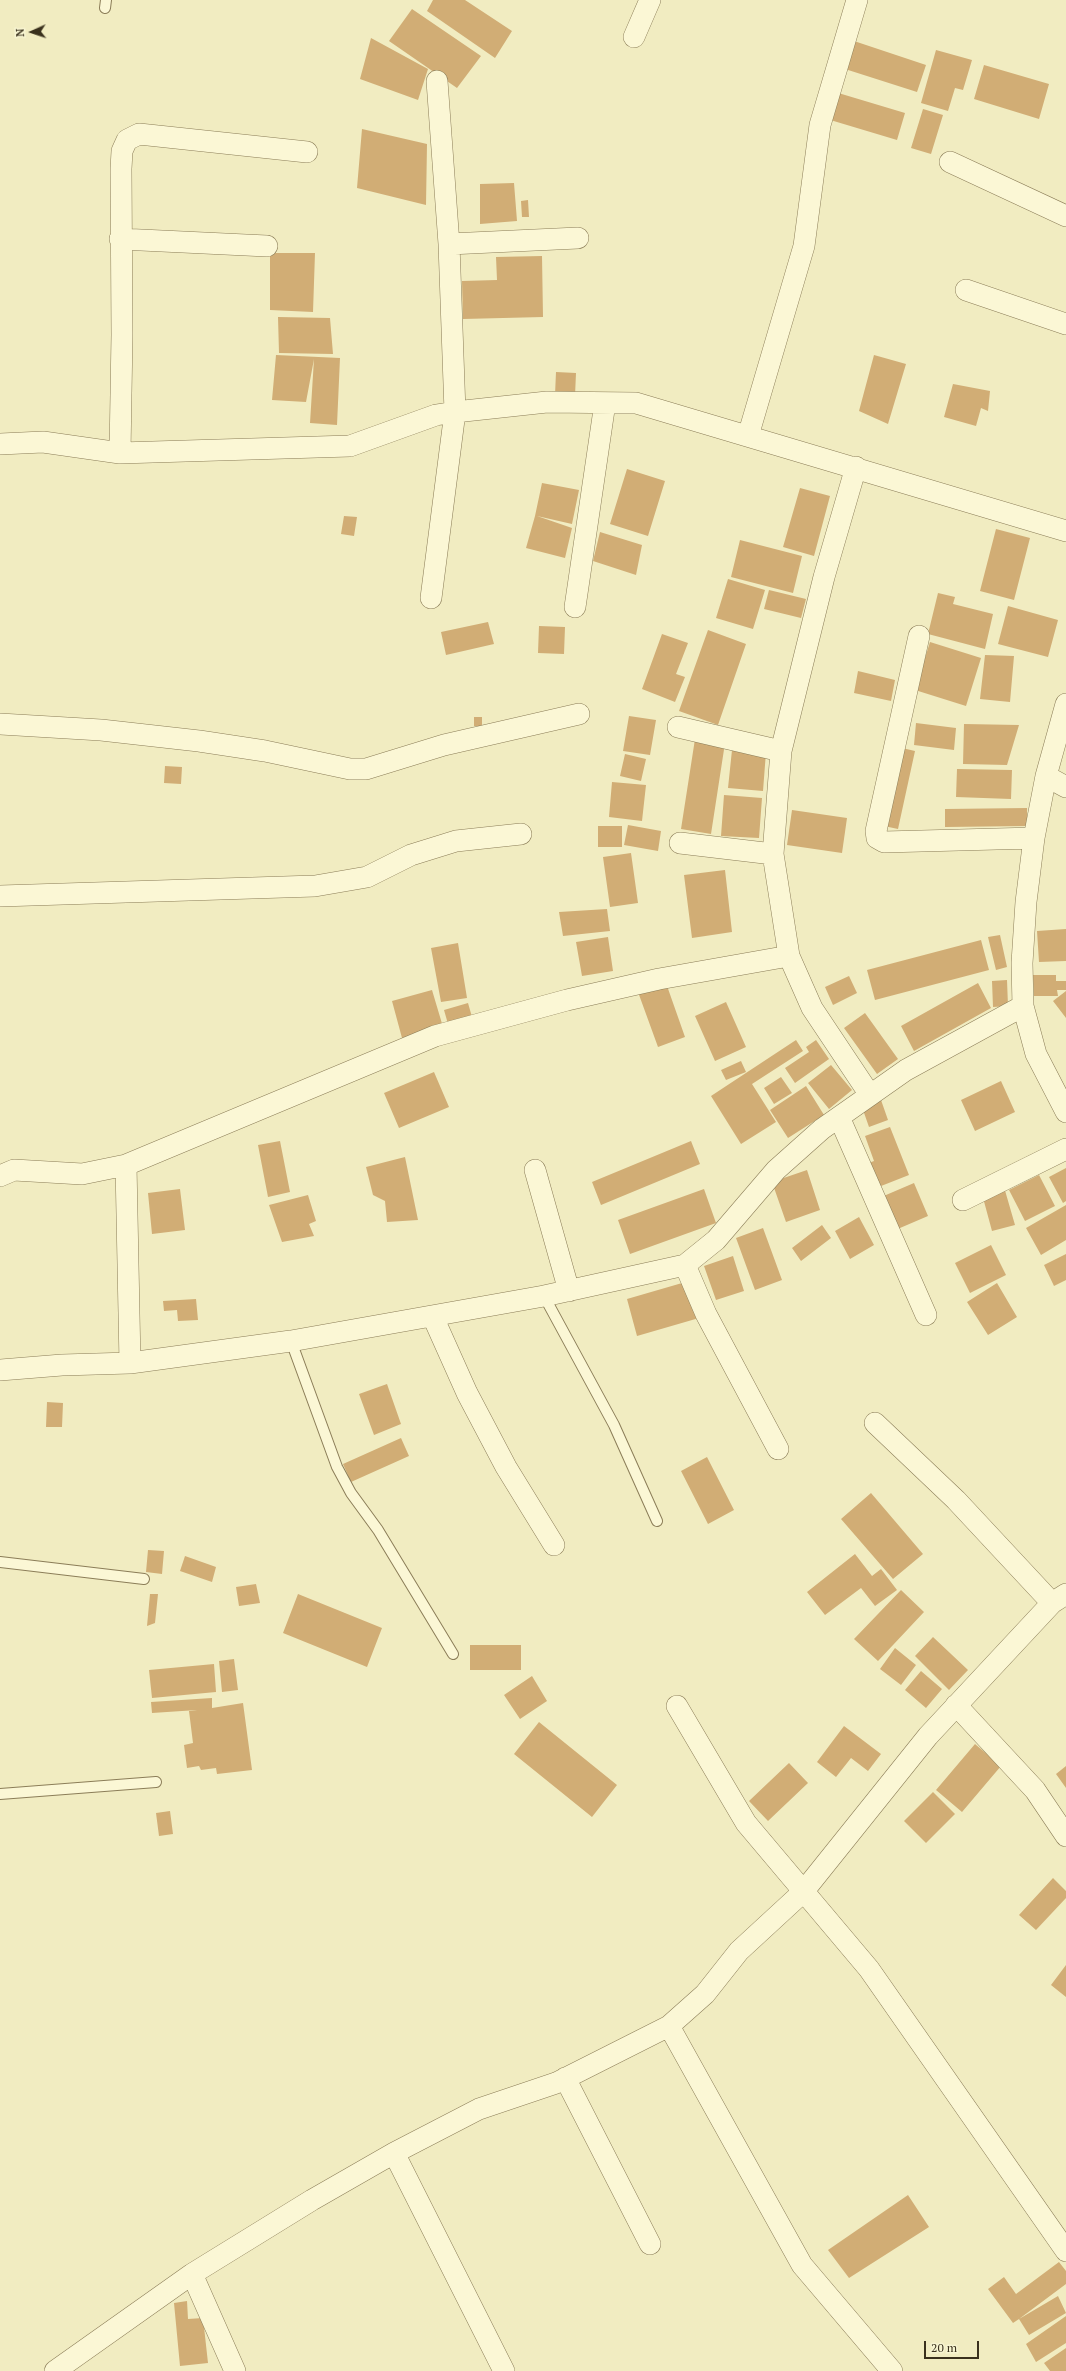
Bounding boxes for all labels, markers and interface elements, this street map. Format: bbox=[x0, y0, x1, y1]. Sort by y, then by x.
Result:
north arrow bbox=[12, 12, 52, 52]
text: N bbox=[13, 28, 27, 37]
scale bar bbox=[926, 2333, 981, 2359]
text: 20 m bbox=[931, 2340, 957, 2355]

